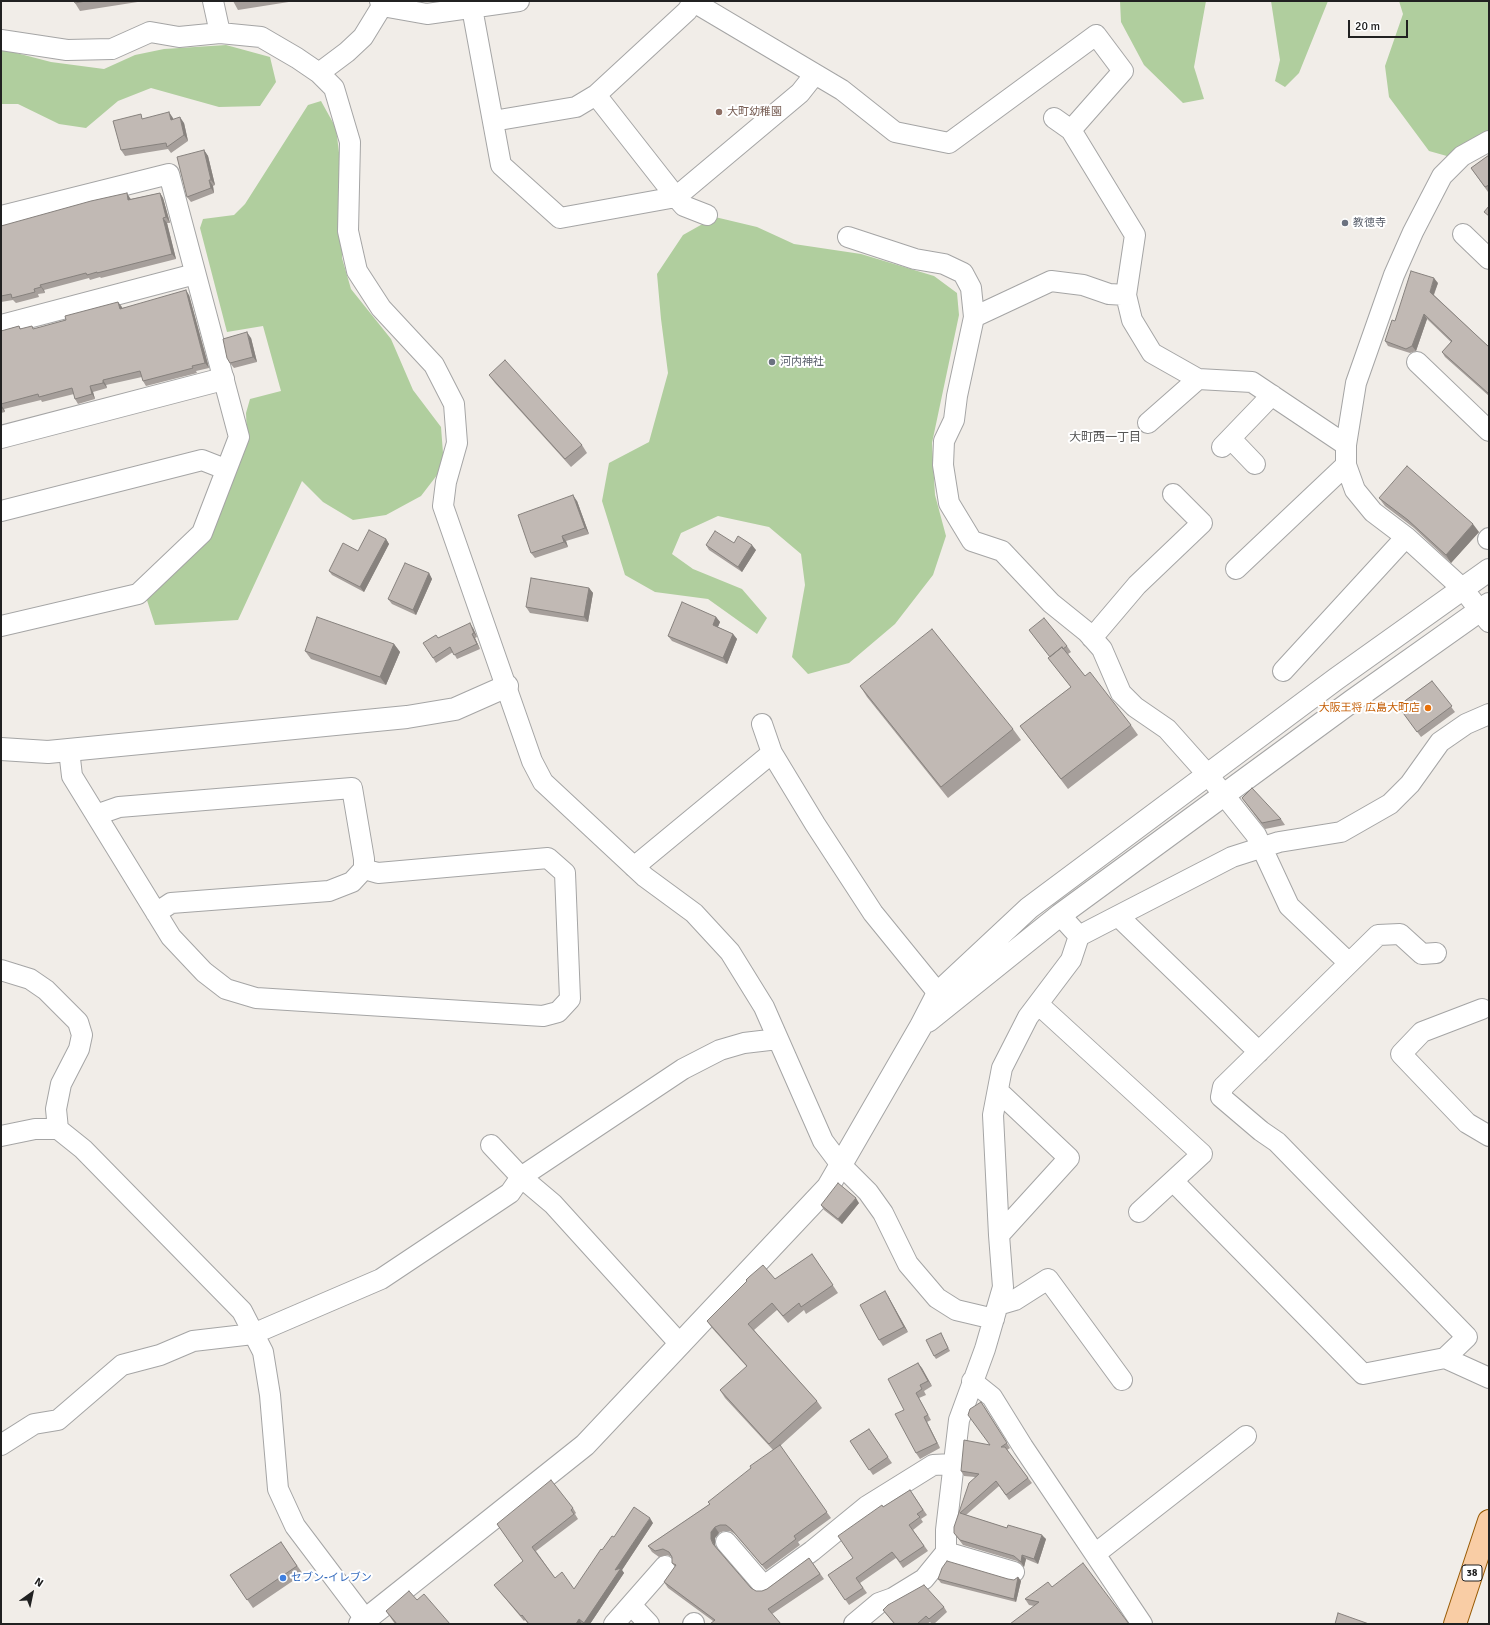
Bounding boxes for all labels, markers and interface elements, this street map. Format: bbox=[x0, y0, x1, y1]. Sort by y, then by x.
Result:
scale bar bbox=[1350, 12, 1410, 38]
text: 20 m bbox=[1355, 19, 1380, 34]
place label: 大町幼稚園 bbox=[727, 105, 782, 119]
marker: 大町幼稚園 bbox=[714, 107, 724, 117]
place label: 教徳寺 bbox=[1353, 216, 1386, 230]
marker: 教徳寺 bbox=[1340, 218, 1350, 228]
place label: 河内神社 bbox=[780, 355, 824, 369]
marker: 河内神社 bbox=[767, 357, 777, 367]
district label: 大町西一丁目 bbox=[1069, 431, 1141, 445]
place label: 大阪王将 広島大町店 bbox=[1319, 701, 1420, 715]
marker: 大阪王将 広島大町店 bbox=[1423, 703, 1433, 713]
road number: 38 bbox=[1462, 1565, 1482, 1581]
place label: セブン-イレブン bbox=[291, 1571, 372, 1585]
north arrow bbox=[12, 1573, 52, 1613]
marker: セブン-イレブン bbox=[278, 1573, 288, 1583]
text: N bbox=[32, 1575, 46, 1590]

